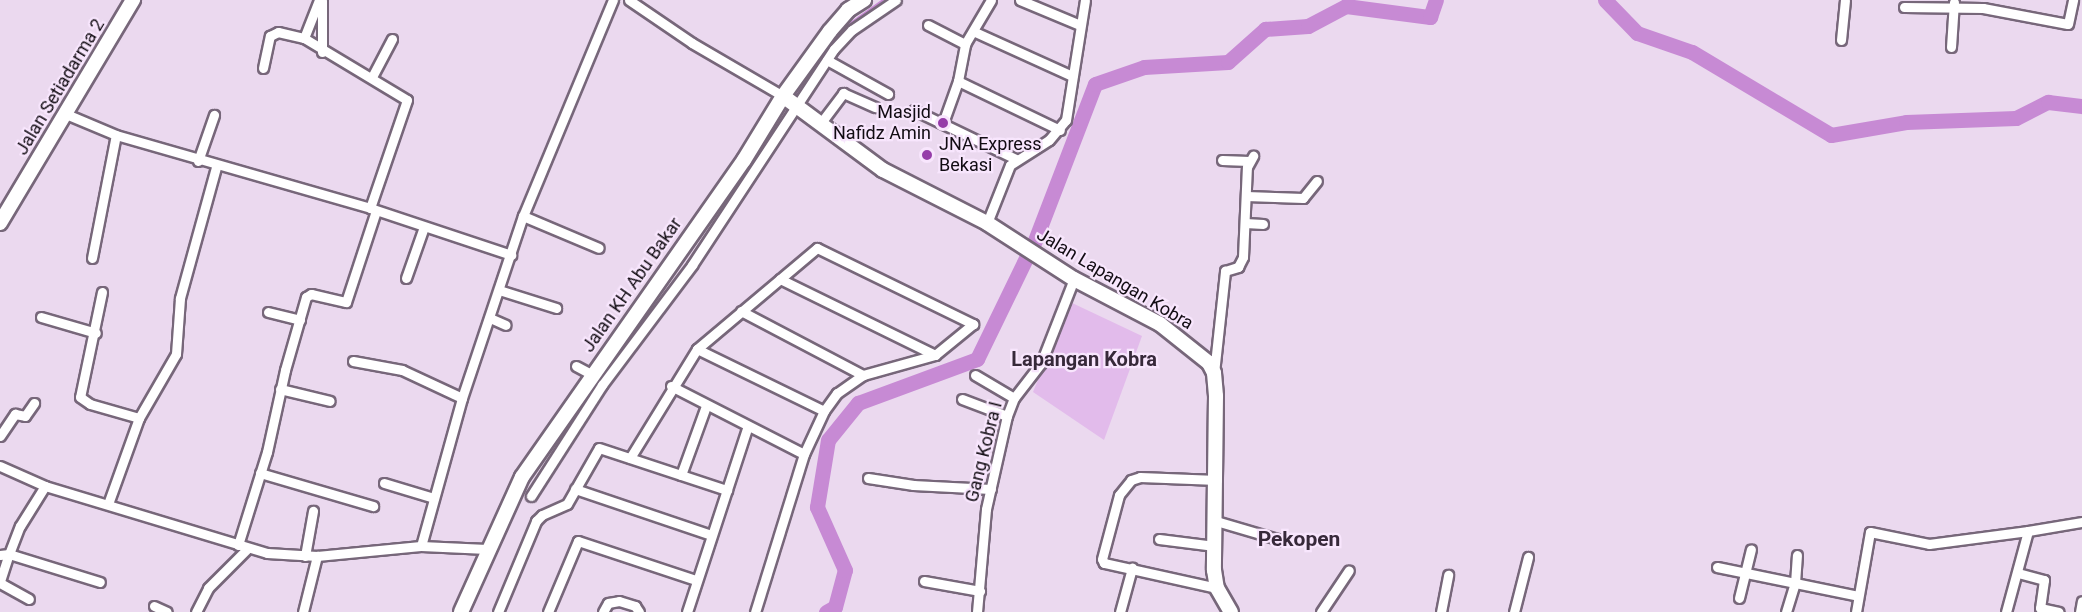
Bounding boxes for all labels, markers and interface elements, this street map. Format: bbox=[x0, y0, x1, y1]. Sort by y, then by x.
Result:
street label: Jalan Setiadarma 2 bbox=[11, 15, 109, 159]
place label: Masjid Nafidz Amin bbox=[833, 102, 931, 144]
marker: Masjid Nafidz Amin bbox=[936, 116, 950, 130]
place label: JNA Express Bekasi bbox=[939, 134, 1041, 176]
marker: JNA Express Bekasi bbox=[920, 148, 934, 162]
street label: Jalan KH Abu Bakar bbox=[578, 214, 686, 356]
street label: Jalan Lapangan Kobra bbox=[1033, 224, 1197, 334]
district label: Lapangan Kobra bbox=[1011, 347, 1157, 371]
street label: Gang Kobra I bbox=[961, 399, 1007, 505]
district label: Pekopen bbox=[1258, 526, 1340, 552]

